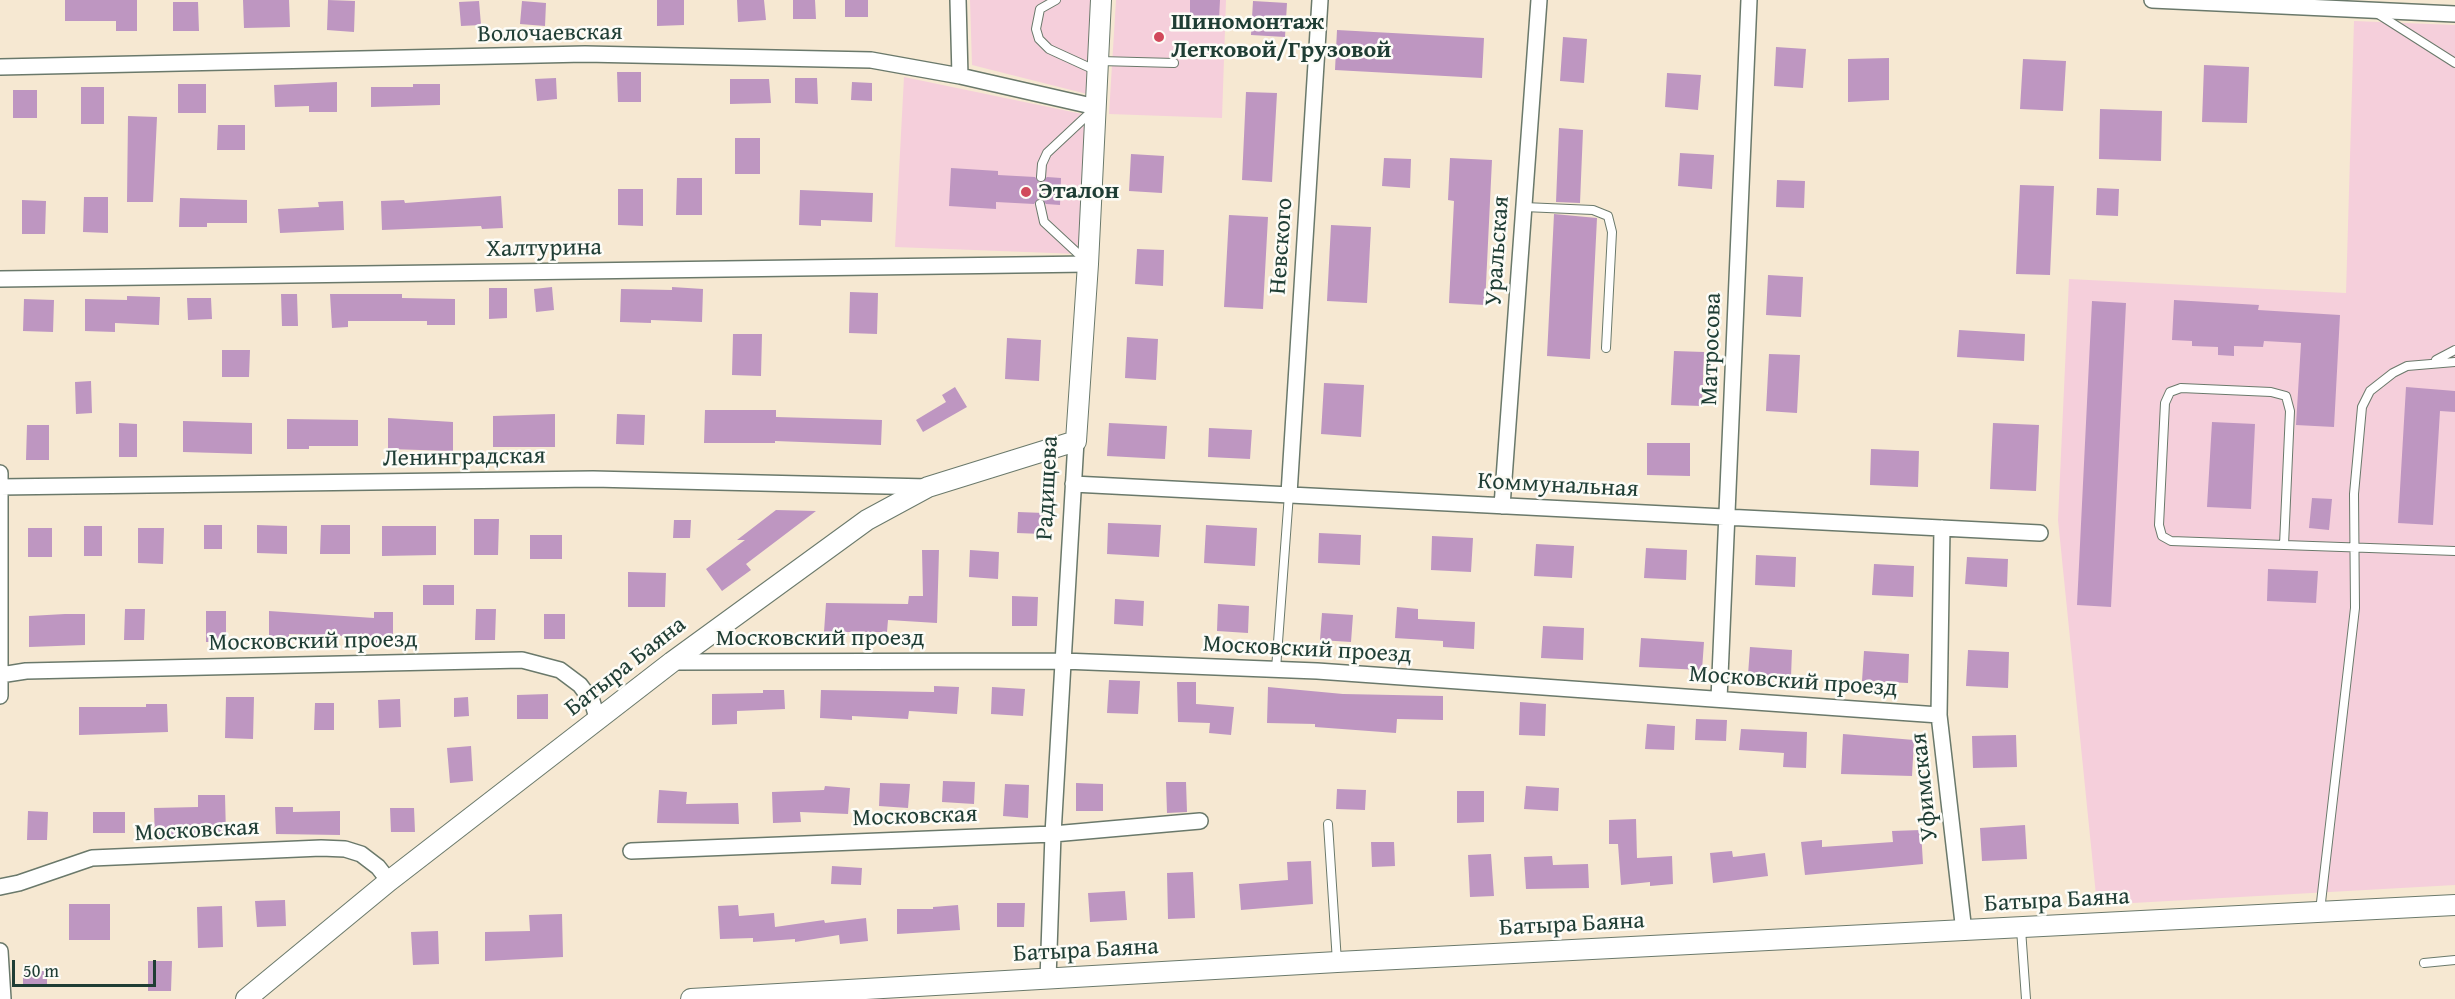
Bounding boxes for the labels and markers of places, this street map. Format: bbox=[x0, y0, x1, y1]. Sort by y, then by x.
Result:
place label: Шиномонтаж Легковой/Грузовой bbox=[1171, 9, 1391, 65]
marker: Шиномонтаж Легковой/Грузовой bbox=[1152, 30, 1166, 44]
place label: Эталон bbox=[1038, 178, 1119, 206]
marker: Эталон bbox=[1019, 185, 1033, 199]

